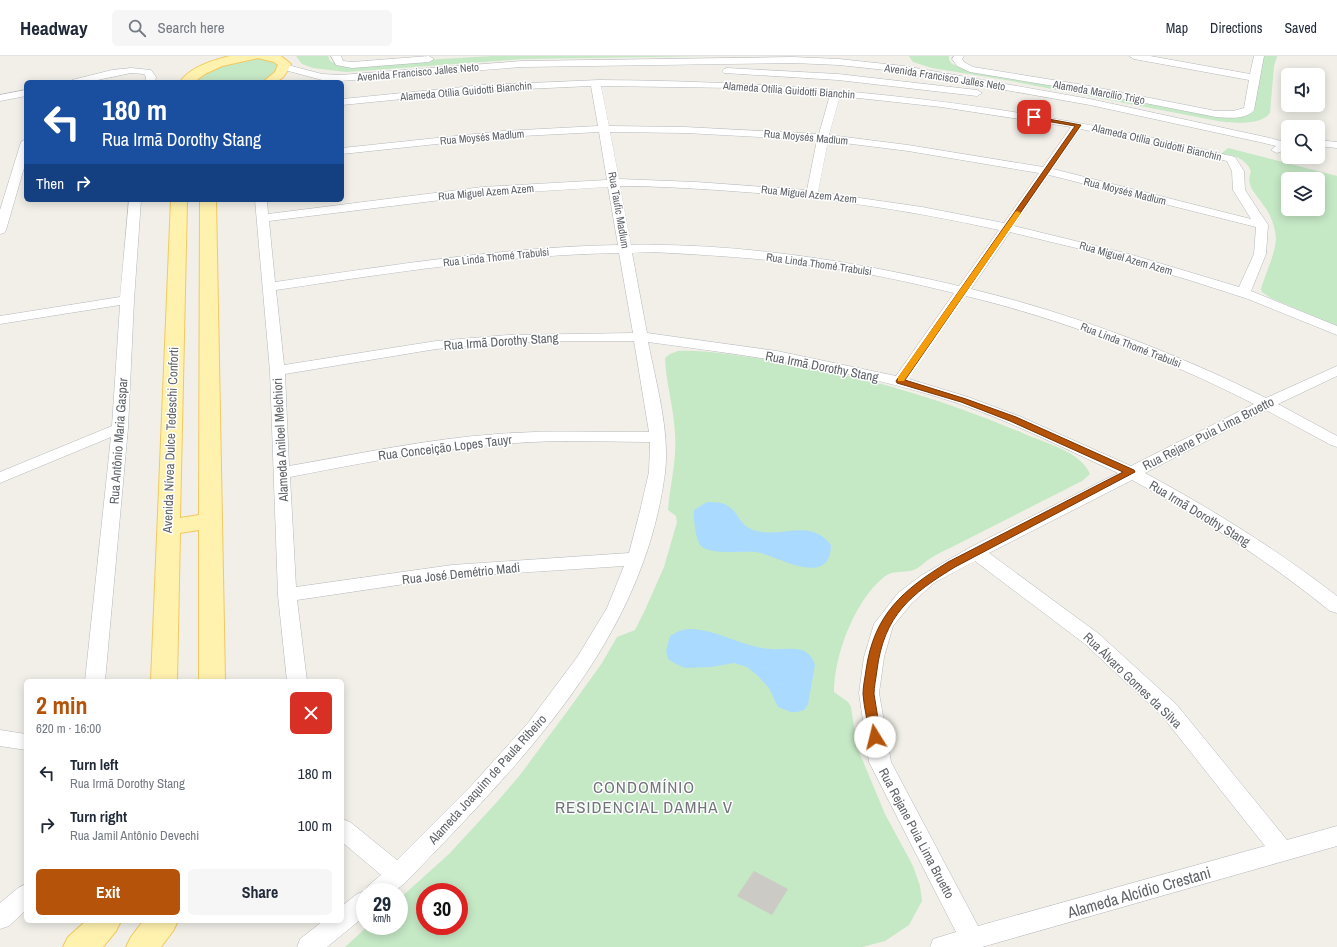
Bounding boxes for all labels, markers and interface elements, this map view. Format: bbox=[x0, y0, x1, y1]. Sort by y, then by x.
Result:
search box bbox=[112, 10, 392, 46]
text: Headway bbox=[20, 15, 88, 41]
icon: search bbox=[126, 17, 148, 39]
text: Search here bbox=[158, 17, 225, 38]
text: Map bbox=[1166, 19, 1188, 37]
text: Directions bbox=[1210, 19, 1262, 37]
text: Saved bbox=[1284, 19, 1317, 37]
street label: Avenida Francisco Jalles Neto bbox=[356, 60, 479, 84]
street label: Avenida Francisco Jalles Neto bbox=[883, 60, 1006, 93]
map controls bbox=[1281, 68, 1325, 216]
button: sound bbox=[1281, 68, 1325, 112]
street label: Alameda Marcílio Trigo bbox=[1051, 77, 1146, 107]
street label: Alameda Otília Guidotti Bianchin bbox=[398, 78, 533, 104]
street label: Alameda Otília Guidotti Bianchin bbox=[721, 78, 856, 102]
text: 180 m bbox=[102, 91, 167, 129]
icon: left bbox=[36, 96, 88, 148]
pin bbox=[1017, 100, 1051, 134]
icon: arrive bbox=[1023, 106, 1045, 128]
street label: Alameda Otília Guidotti Bianchin bbox=[1090, 120, 1223, 164]
button: search bbox=[1281, 120, 1325, 164]
street label: Rua Moysés Madlum bbox=[439, 126, 525, 148]
street label: Rua Moysés Madlum bbox=[763, 126, 849, 148]
text: Rua Irmã Dorothy Stang bbox=[102, 127, 261, 152]
street label: Rua Taufic Madlum bbox=[605, 171, 633, 249]
icon: right bbox=[72, 172, 94, 194]
button: layers bbox=[1281, 172, 1325, 216]
text: Then bbox=[36, 173, 64, 194]
street label: Rua Moysés Madlum bbox=[1082, 174, 1168, 208]
street label: Rua Miguel Azem Azem bbox=[437, 181, 535, 203]
street label: Rua Miguel Azem Azem bbox=[760, 182, 858, 206]
street label: Rua Miguel Azem Azem bbox=[1078, 238, 1174, 278]
street label: Rua Linda Thomé Trabulsi bbox=[442, 244, 550, 270]
street label: Rua Linda Thomé Trabulsi bbox=[765, 250, 873, 278]
street label: Rua Linda Thomé Trabulsi bbox=[1079, 319, 1183, 371]
street label: Rua Irmã Dorothy Stang bbox=[443, 329, 559, 354]
street label: Avenida Nívea Dulce Tedeschi Conforti bbox=[159, 347, 182, 534]
street label: Rua Irmã Dorothy Stang bbox=[764, 347, 880, 386]
street label: Rua Antônio Maria Gaspar bbox=[106, 377, 131, 505]
street label: Alameda Aniloel Melchiori bbox=[269, 378, 292, 503]
street label: Rua Rejane Puia Lima Bruetto bbox=[1140, 393, 1277, 474]
street label: Rua Conceição Lopes Tauyr bbox=[377, 431, 513, 464]
street label: Rua Irmã Dorothy Stang bbox=[1146, 477, 1253, 550]
street label: Rua José Demétrio Madi bbox=[401, 559, 521, 588]
street label: Rua Álvaro Gomes da Silva bbox=[1080, 629, 1186, 732]
text: 2 min bbox=[36, 689, 87, 721]
button: close bbox=[290, 692, 332, 734]
street label: Alameda Joaquim de Paula Ribeiro bbox=[424, 711, 550, 849]
position arrow bbox=[854, 716, 896, 758]
text: 620 m · 16:00 bbox=[36, 720, 101, 737]
text: Turn left bbox=[70, 754, 118, 775]
icon: left bbox=[36, 762, 58, 784]
text: 180 m bbox=[298, 763, 332, 784]
street label: Rua Rejane Puia Lima Bruetto bbox=[875, 765, 958, 901]
text: Rua Irmã Dorothy Stang bbox=[70, 775, 185, 792]
district label: CONDOMÍNIO RESIDENCIAL DAMHA V bbox=[555, 775, 733, 818]
text: Turn right bbox=[70, 806, 127, 827]
icon: right bbox=[36, 814, 58, 836]
text: 100 m bbox=[298, 815, 332, 836]
text: Rua Jamil Antônio Devechi bbox=[70, 827, 199, 844]
street label: Alameda Alcídio Crestani bbox=[1064, 861, 1213, 923]
button: Exit bbox=[36, 869, 180, 915]
button: Share bbox=[188, 869, 332, 915]
speed limit sign: 30 bbox=[416, 883, 468, 935]
text: 29 bbox=[373, 890, 391, 917]
text: km/h bbox=[373, 912, 391, 925]

